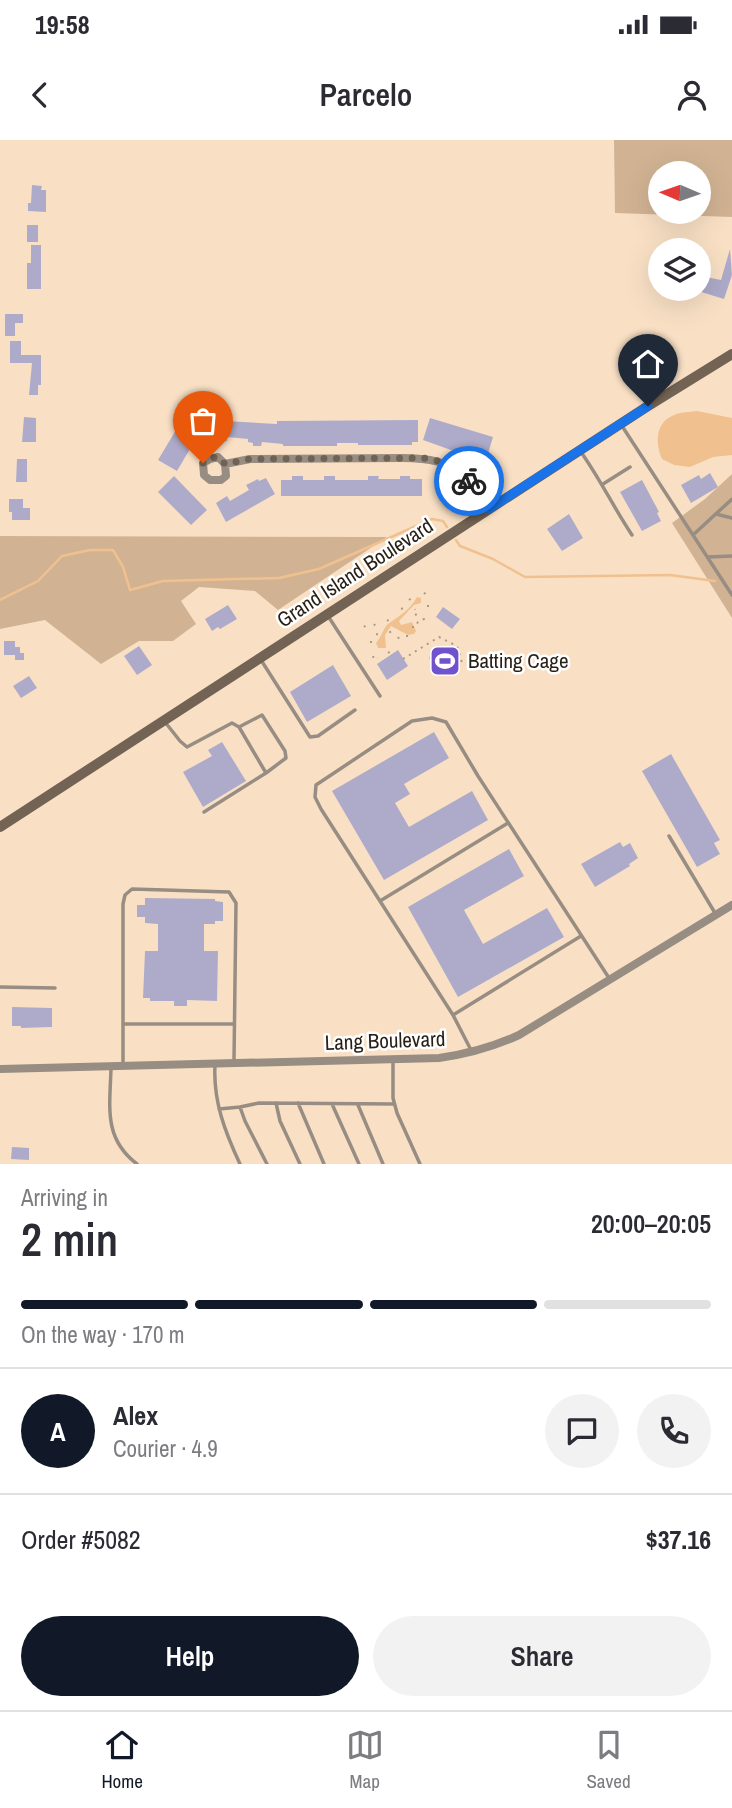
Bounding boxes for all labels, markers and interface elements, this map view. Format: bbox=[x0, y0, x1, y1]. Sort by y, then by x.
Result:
text: 19:58 bbox=[35, 7, 90, 42]
text: Parcelo bbox=[320, 73, 412, 116]
icon: back bbox=[21, 76, 59, 114]
icon: person bbox=[673, 76, 711, 114]
north arrow bbox=[648, 161, 710, 224]
map controls bbox=[648, 161, 711, 301]
button: layers bbox=[648, 238, 711, 301]
pin bbox=[618, 334, 678, 406]
icon: home bbox=[629, 345, 667, 383]
pin bbox=[173, 391, 233, 463]
icon: bag bbox=[184, 402, 222, 440]
courier bbox=[434, 446, 504, 516]
icon: bike bbox=[450, 462, 488, 500]
street label: Grand Island Boulevard bbox=[271, 511, 438, 634]
sports icon: Batting Cage bbox=[428, 644, 462, 678]
place label: Batting Cage bbox=[468, 646, 569, 675]
street label: Lang Boulevard bbox=[324, 1024, 446, 1057]
text: Arriving in bbox=[21, 1182, 108, 1213]
text: 20:00–20:05 bbox=[591, 1206, 711, 1241]
text: 2 min bbox=[21, 1208, 118, 1270]
text: On the way · 170 m bbox=[21, 1319, 185, 1350]
button: chat bbox=[545, 1394, 619, 1468]
button: phone bbox=[637, 1394, 711, 1468]
text: Alex bbox=[113, 1398, 158, 1433]
text: A bbox=[50, 1414, 66, 1449]
text: Courier · 4.9 bbox=[113, 1433, 218, 1464]
text: Order #5082 bbox=[21, 1522, 141, 1557]
text: $37.16 bbox=[646, 1522, 711, 1557]
button: Help bbox=[21, 1616, 359, 1696]
button: Share bbox=[373, 1616, 711, 1696]
tab: Home bbox=[101, 1726, 143, 1794]
tab: Map bbox=[346, 1726, 384, 1794]
tab: Saved bbox=[586, 1726, 631, 1794]

